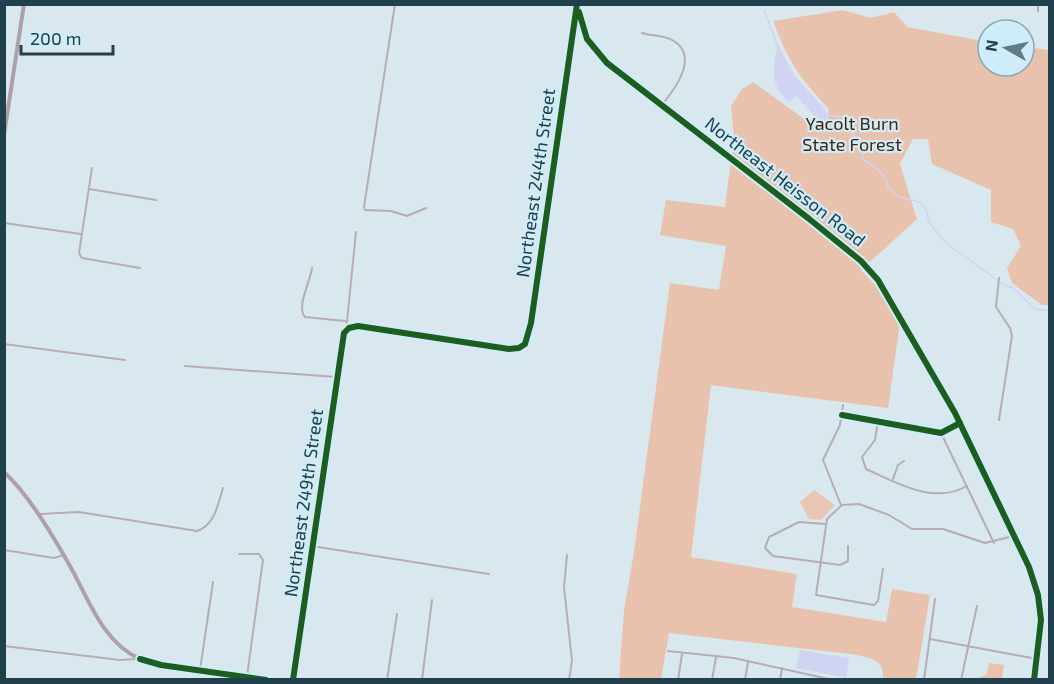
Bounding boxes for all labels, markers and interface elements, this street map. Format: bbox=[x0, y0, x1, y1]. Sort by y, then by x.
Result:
scale bar bbox=[21, 18, 112, 56]
north arrow bbox=[976, 18, 1036, 78]
text: 200 m bbox=[30, 27, 82, 49]
text: N bbox=[980, 38, 1001, 53]
street label: Northeast 244th Street bbox=[511, 87, 559, 279]
street label: Northeast Heisson Road bbox=[701, 112, 870, 251]
park label: Yacolt Burn State Forest bbox=[802, 112, 902, 155]
street label: Northeast 249th Street bbox=[279, 407, 327, 598]

